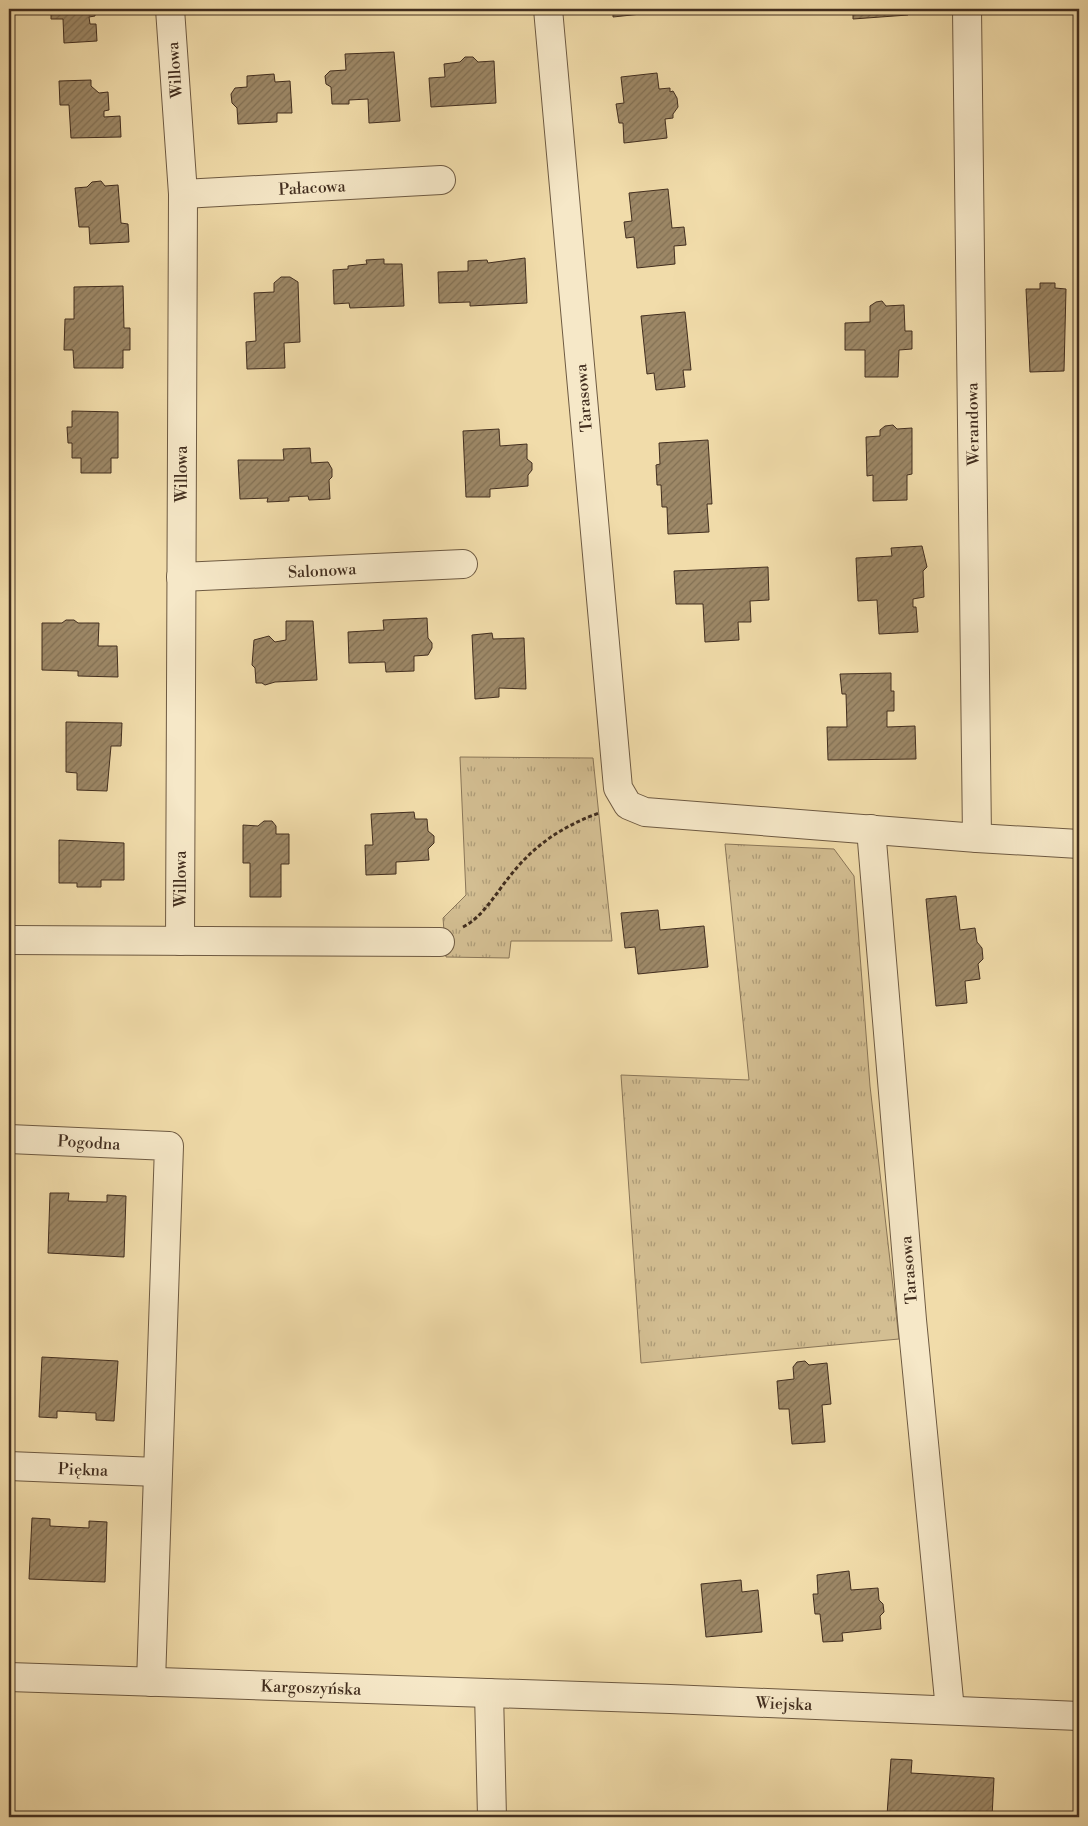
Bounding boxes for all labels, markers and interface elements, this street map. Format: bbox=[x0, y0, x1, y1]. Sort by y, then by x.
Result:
street label: Willowa bbox=[163, 40, 187, 100]
street label: Pałacowa bbox=[278, 176, 347, 200]
street label: Tarasowa bbox=[571, 362, 597, 433]
street label: Werandowa bbox=[962, 381, 984, 467]
street label: Willowa bbox=[172, 445, 192, 503]
street label: Salonowa bbox=[287, 559, 358, 583]
street label: Willowa bbox=[171, 850, 191, 908]
street label: Pogodna bbox=[57, 1131, 122, 1155]
street label: Tarasowa bbox=[896, 1234, 922, 1305]
street label: Piękna bbox=[57, 1459, 109, 1481]
street label: Kargoszyńska bbox=[260, 1676, 362, 1700]
street label: Wiejska bbox=[754, 1693, 813, 1715]

